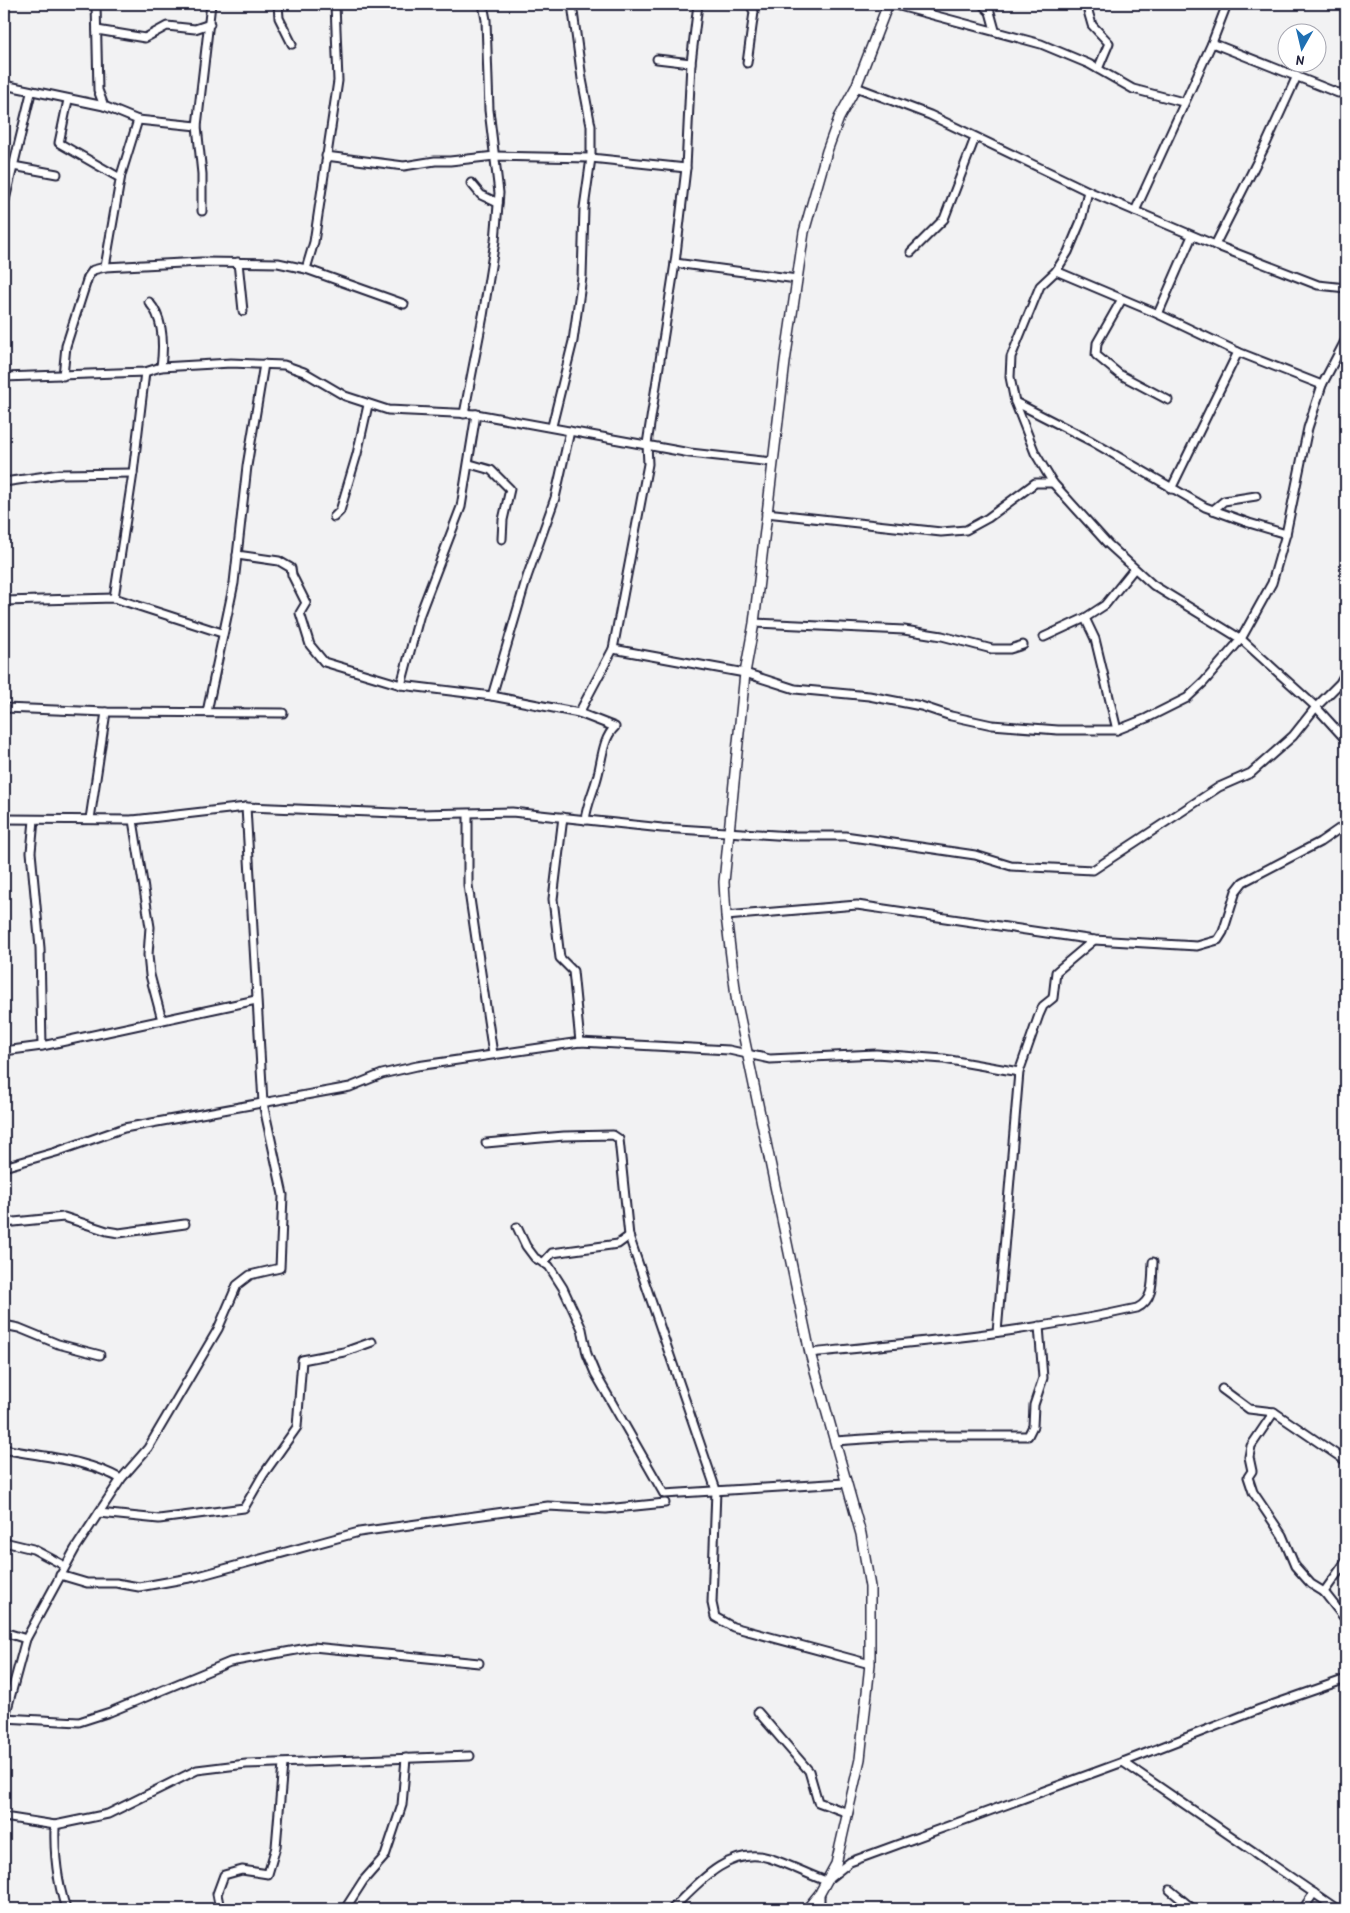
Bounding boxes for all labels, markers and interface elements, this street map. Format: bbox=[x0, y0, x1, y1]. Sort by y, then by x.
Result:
north arrow bbox=[1278, 22, 1328, 72]
text: N bbox=[1295, 51, 1305, 71]

